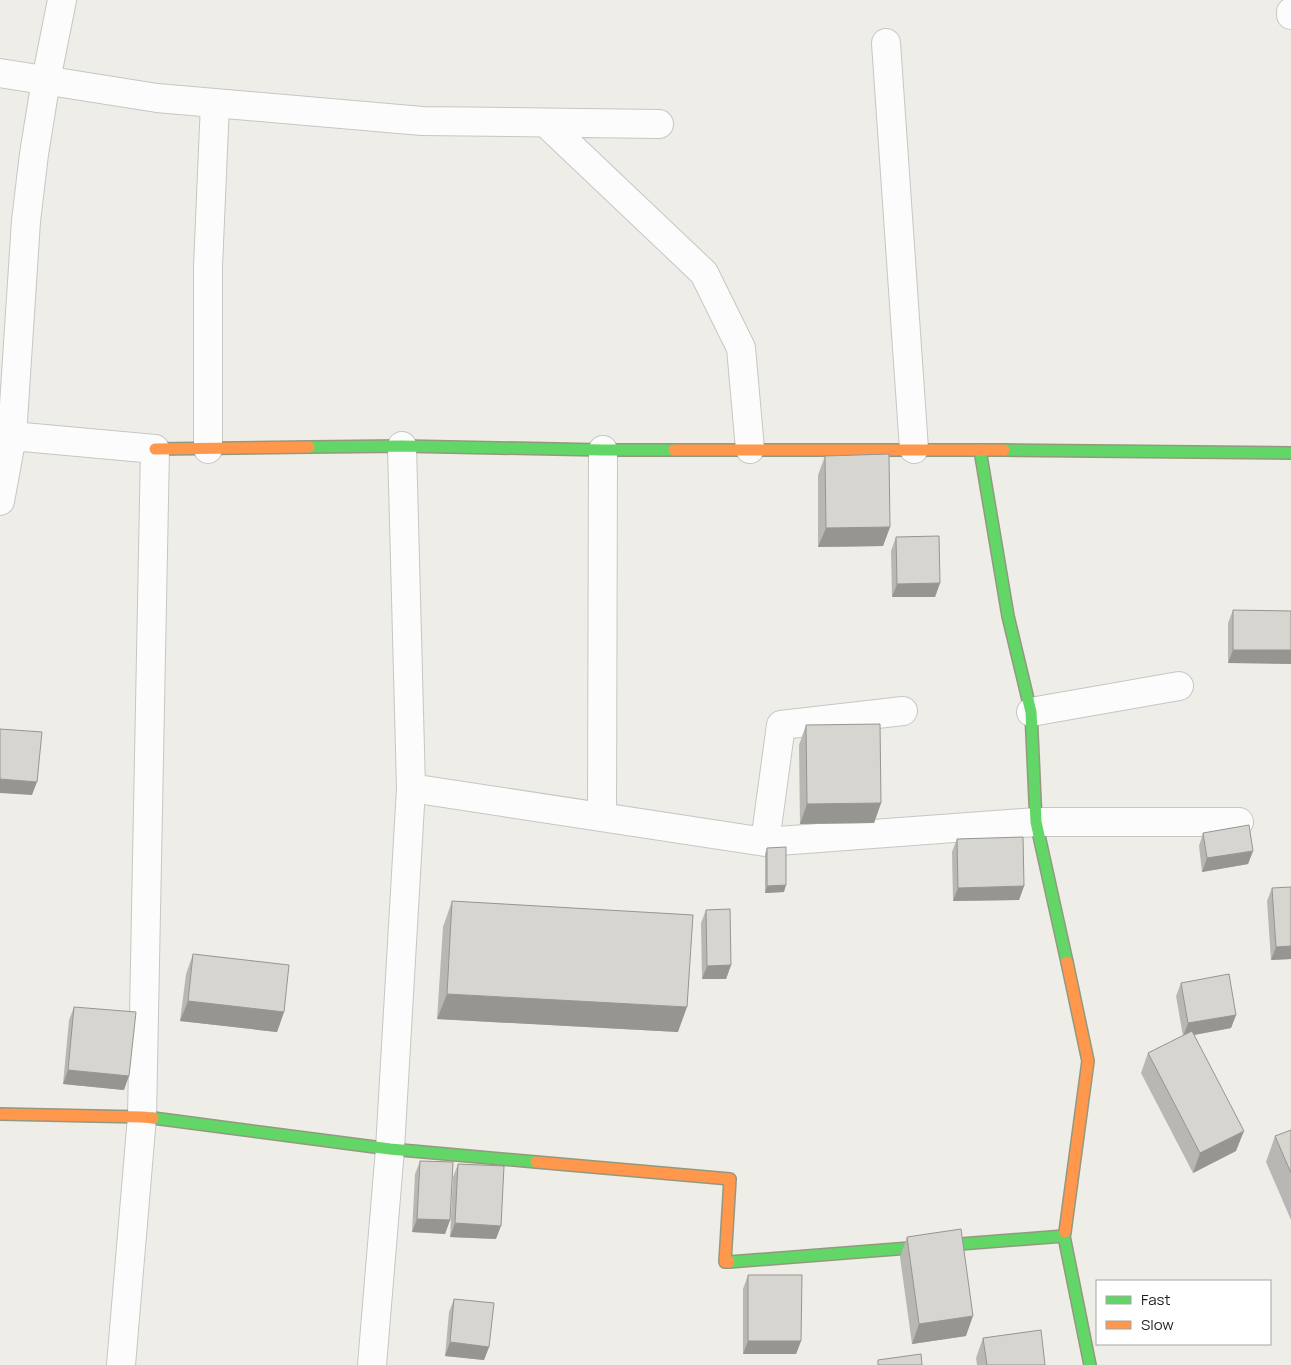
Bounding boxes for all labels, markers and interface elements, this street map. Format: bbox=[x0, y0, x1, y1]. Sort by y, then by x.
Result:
legend bbox=[1096, 1280, 1271, 1345]
text: Fast bbox=[1141, 1289, 1170, 1310]
text: Slow bbox=[1141, 1314, 1174, 1335]

